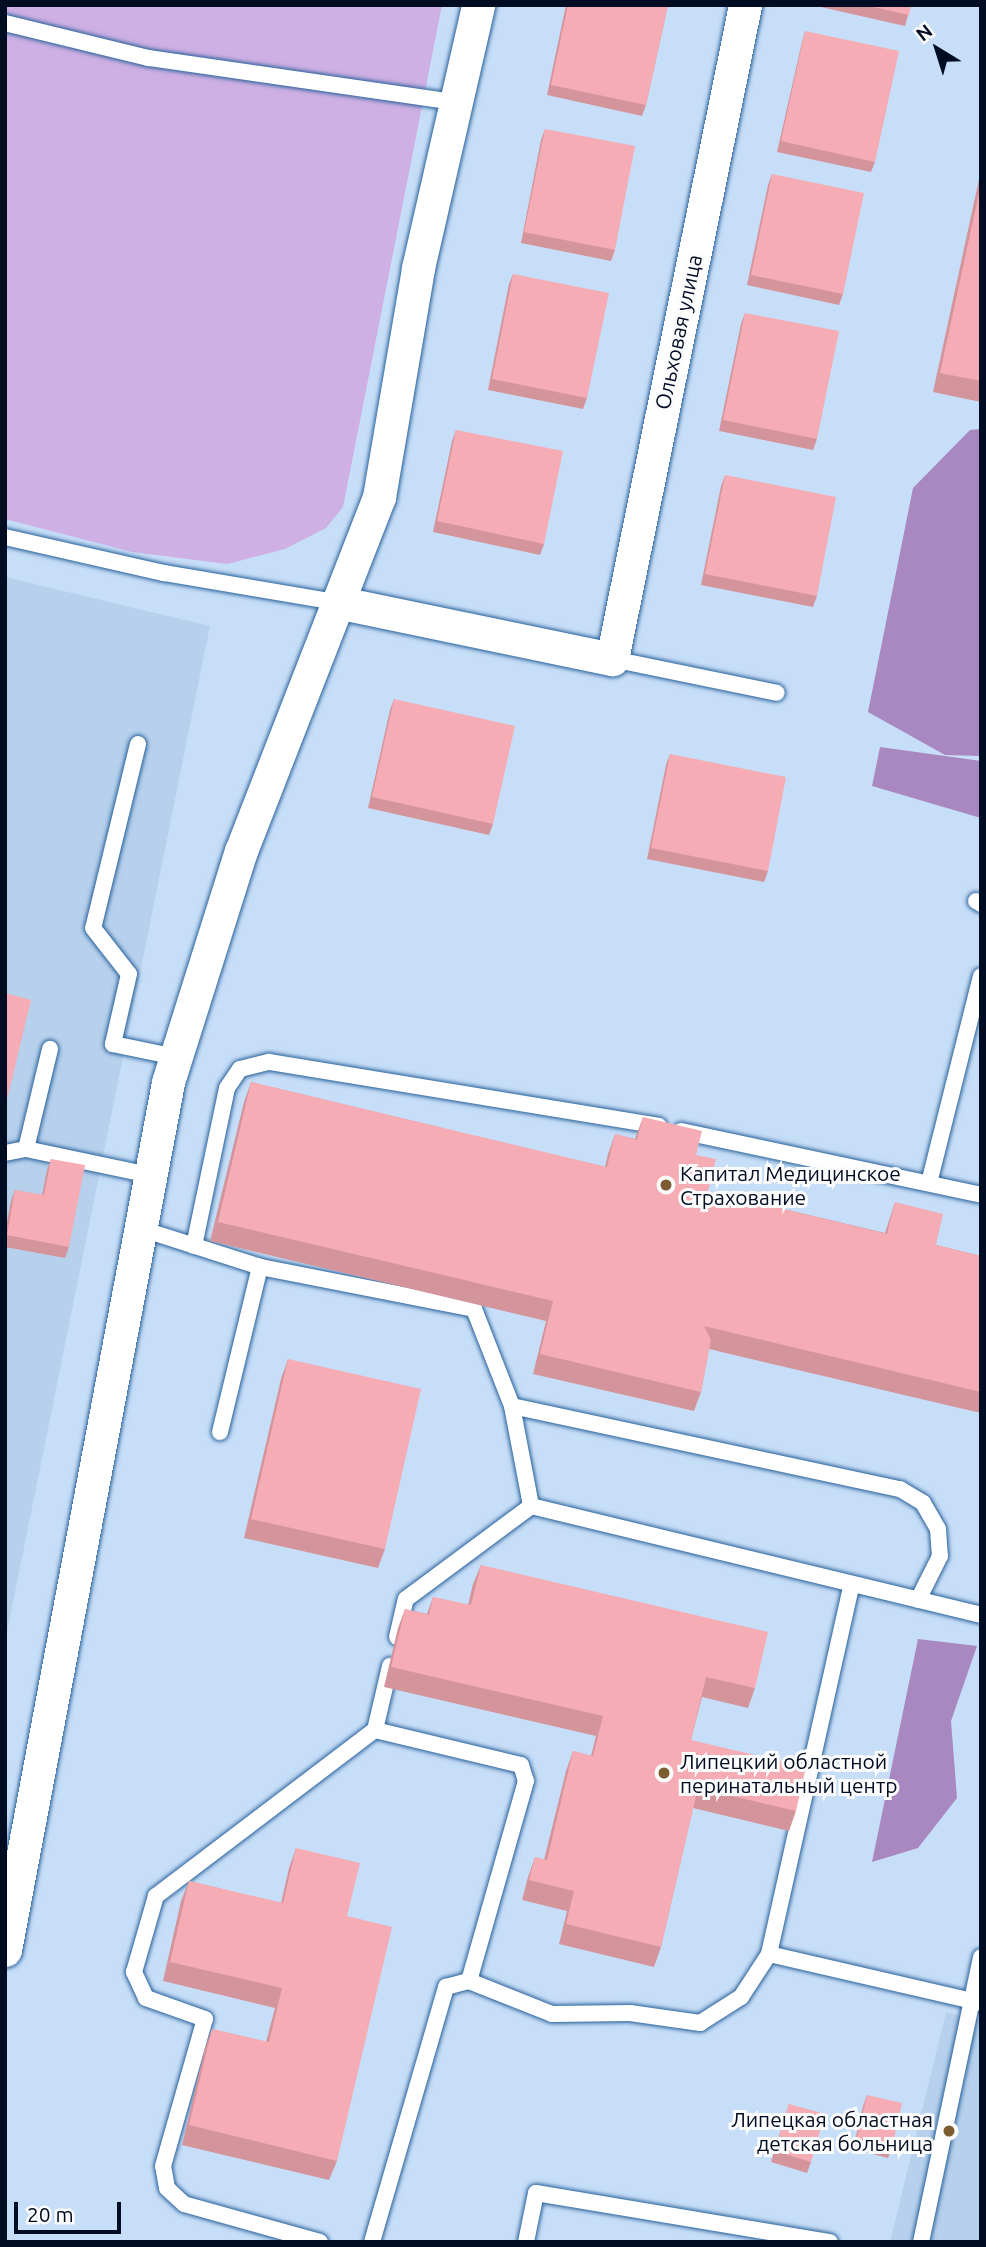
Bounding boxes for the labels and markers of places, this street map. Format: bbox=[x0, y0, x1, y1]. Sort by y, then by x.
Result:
place label: Капитал Медицинское Страхование bbox=[680, 1160, 901, 1210]
marker: Капитал Медицинское Страхование bbox=[658, 1177, 674, 1193]
place label: Липецкий областной перинатальный центр bbox=[680, 1748, 897, 1798]
marker: Липецкий областной перинатальный центр bbox=[654, 1763, 674, 1783]
place label: Липецкая областная детская больница bbox=[731, 2106, 933, 2156]
marker: Липецкая областная детская больница bbox=[939, 2121, 959, 2141]

